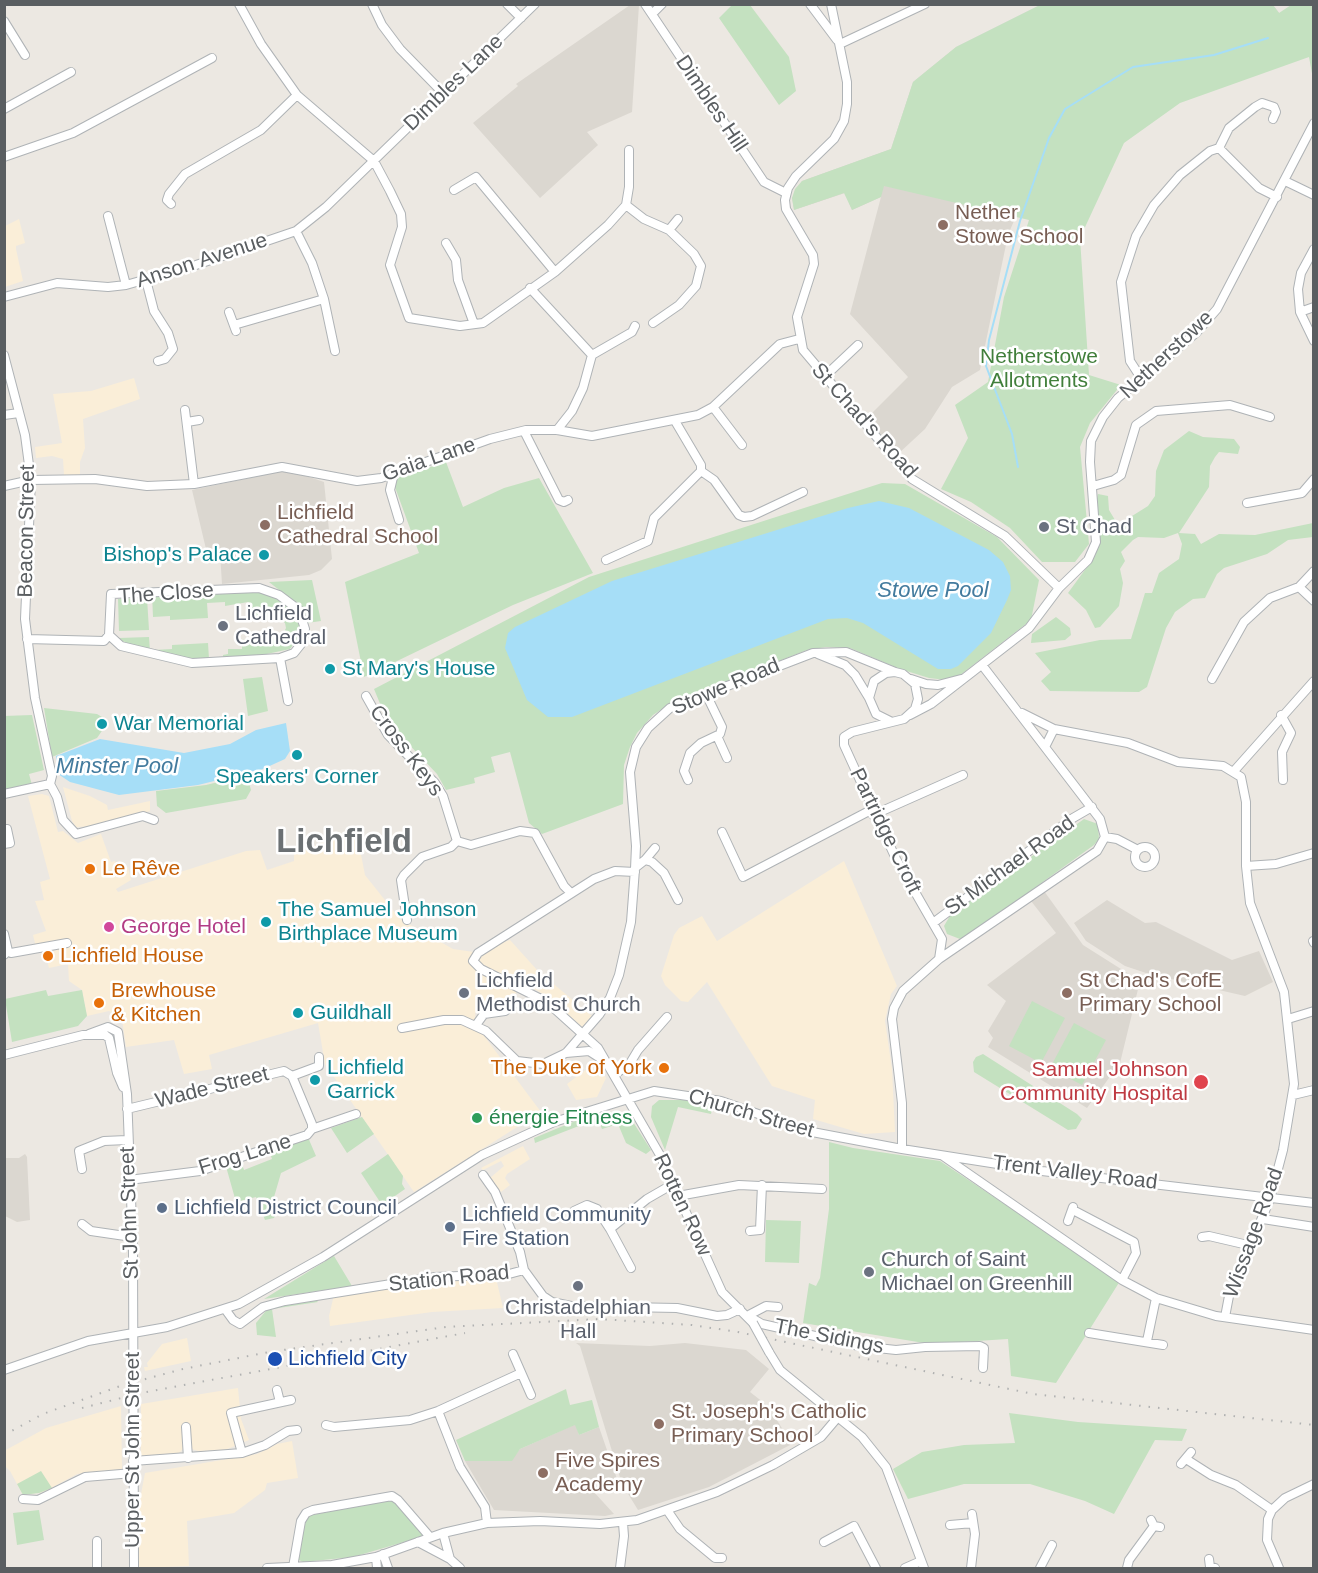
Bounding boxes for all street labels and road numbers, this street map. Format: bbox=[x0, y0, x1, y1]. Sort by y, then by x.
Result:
street label: Dimbles Lane bbox=[399, 29, 509, 137]
street label: Dimbles Hill bbox=[670, 51, 752, 157]
street label: Anson Avenue bbox=[133, 228, 271, 294]
street label: Netherstowe bbox=[1115, 306, 1219, 404]
street label: St Chad's Road bbox=[806, 358, 922, 484]
street label: Gaia Lane bbox=[379, 432, 479, 488]
street label: Beacon Street bbox=[13, 464, 41, 598]
street label: The Close bbox=[117, 578, 215, 610]
street label: Stowe Road bbox=[668, 653, 784, 721]
street label: Cross Keys bbox=[364, 701, 448, 801]
street label: Partridge Croft bbox=[844, 764, 926, 898]
street label: St Michael Road bbox=[940, 811, 1080, 921]
street label: Wade Street bbox=[153, 1062, 271, 1114]
street label: Church Street bbox=[685, 1084, 817, 1144]
street label: Frog Lane bbox=[196, 1129, 294, 1181]
street label: St John Street bbox=[115, 1146, 145, 1280]
street label: Rotten Row bbox=[647, 1150, 717, 1260]
street label: Trent Valley Road bbox=[991, 1150, 1159, 1196]
street label: Wissage Road bbox=[1219, 1165, 1289, 1301]
street label: Station Road bbox=[387, 1260, 511, 1298]
street label: The Sidings bbox=[772, 1314, 886, 1360]
street label: Upper St John Street bbox=[120, 1352, 146, 1548]

